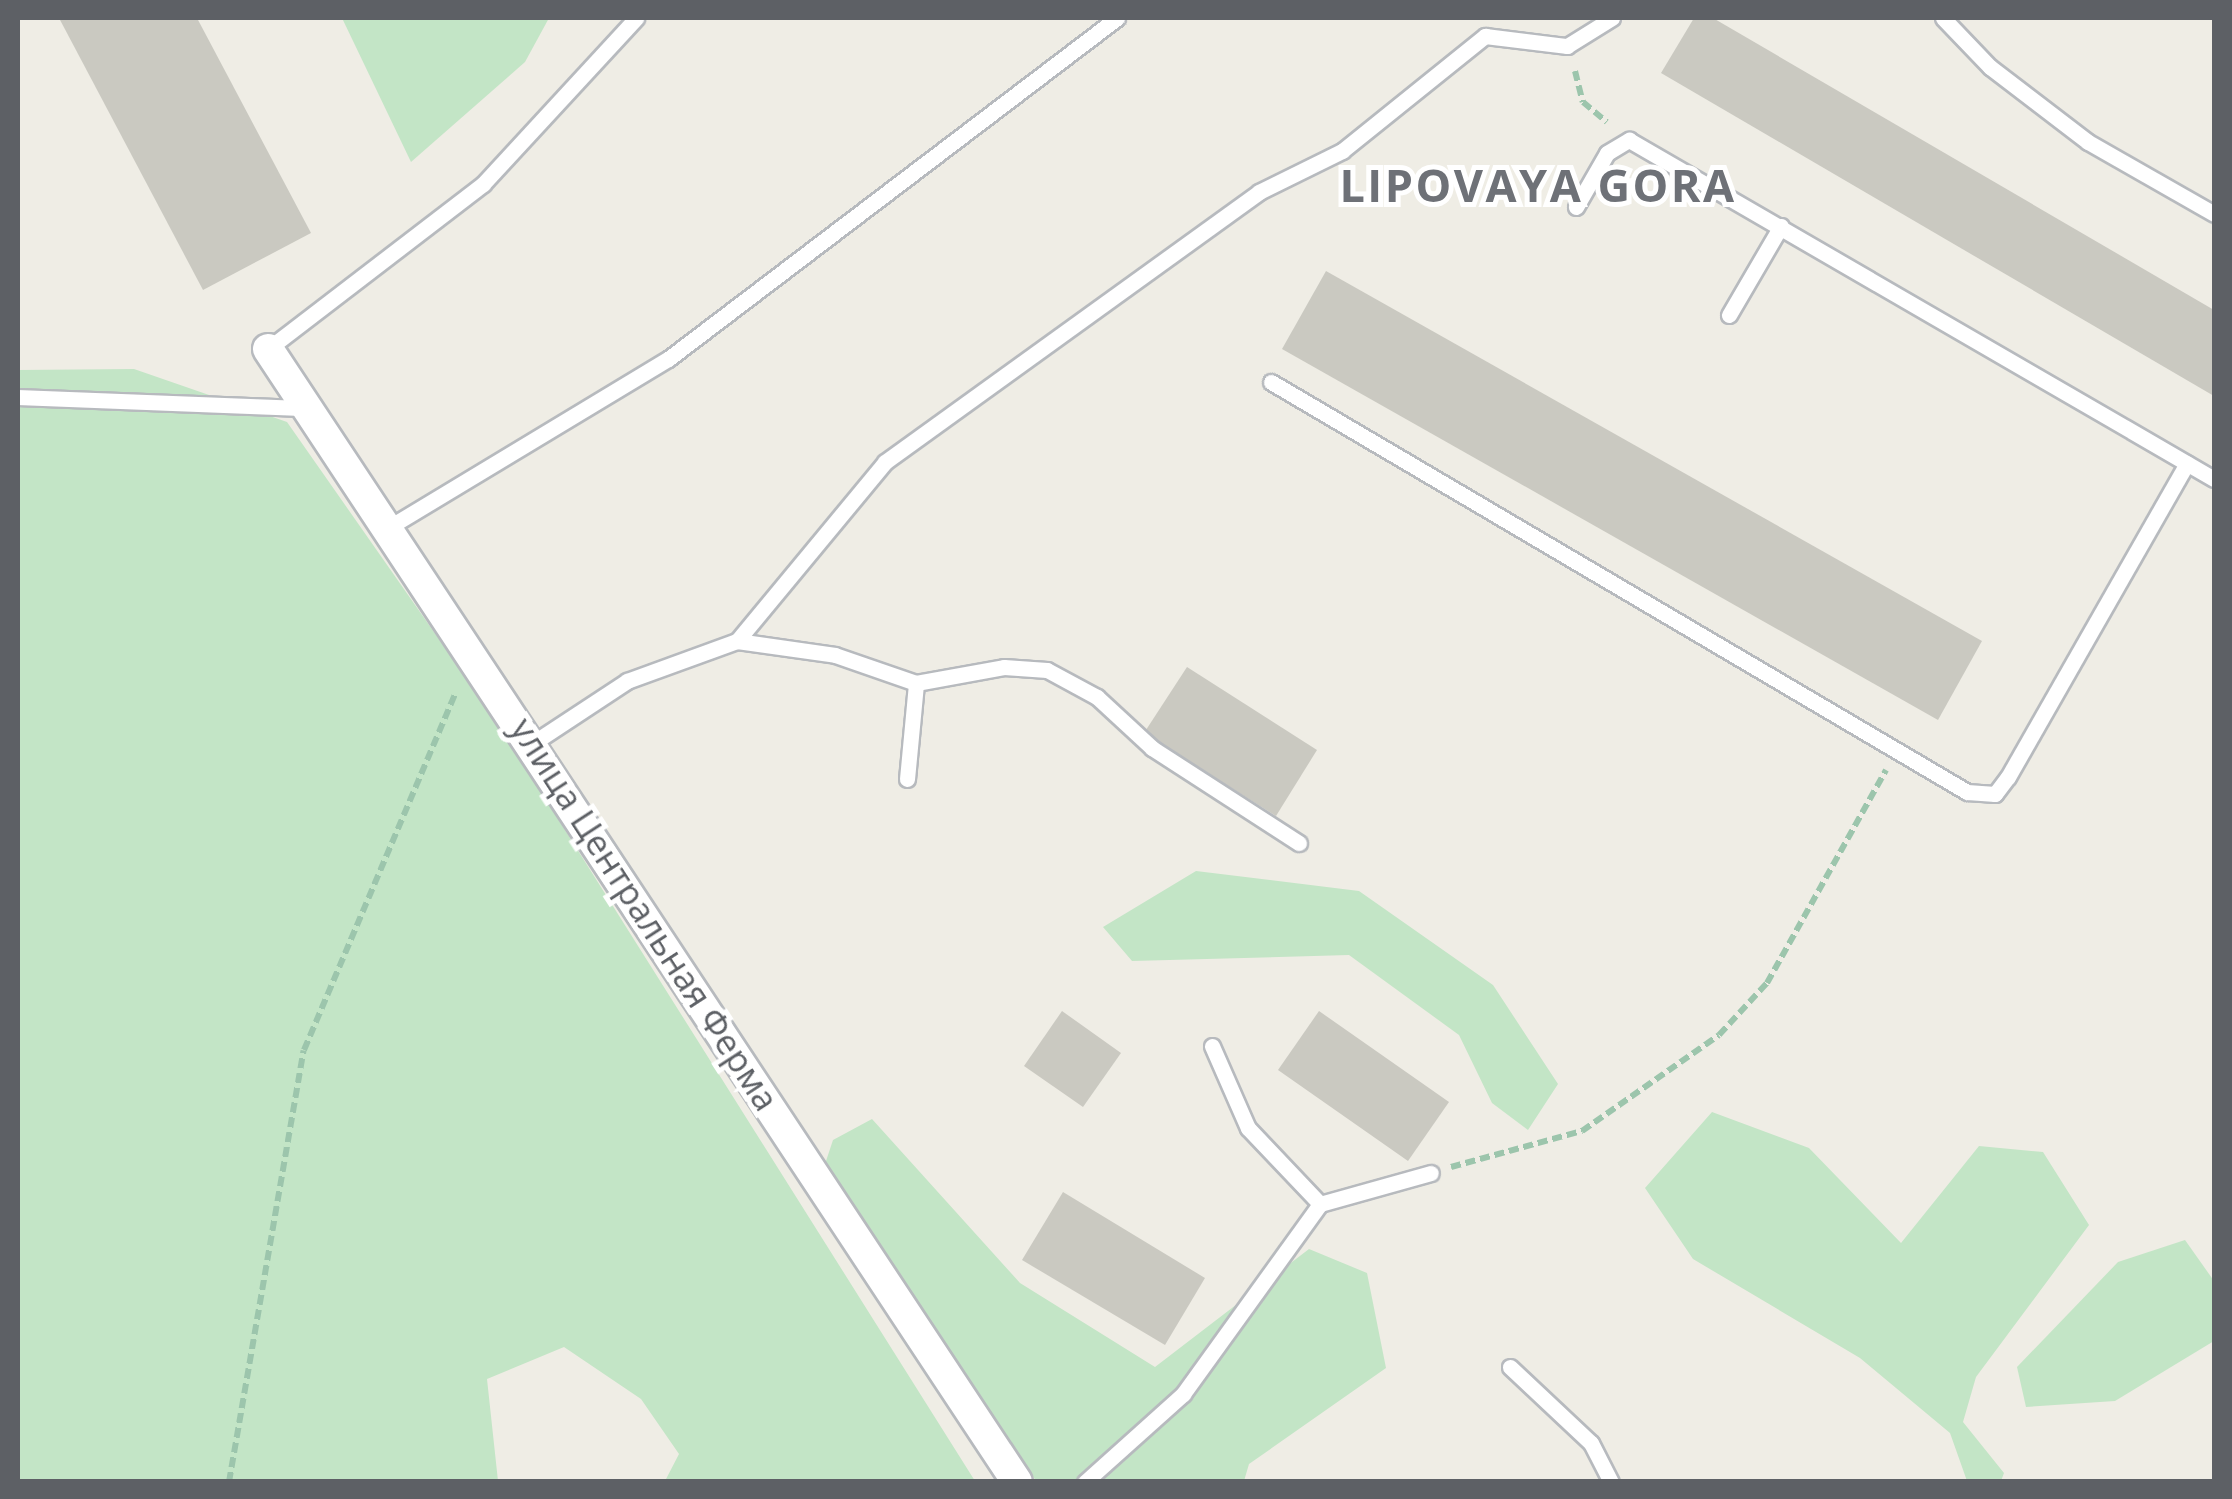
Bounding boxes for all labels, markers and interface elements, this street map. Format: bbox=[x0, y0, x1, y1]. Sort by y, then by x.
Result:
district label: LIPOVAYA GORA bbox=[1339, 158, 1737, 212]
street label: улица Центральная Ферма bbox=[502, 710, 788, 1118]

